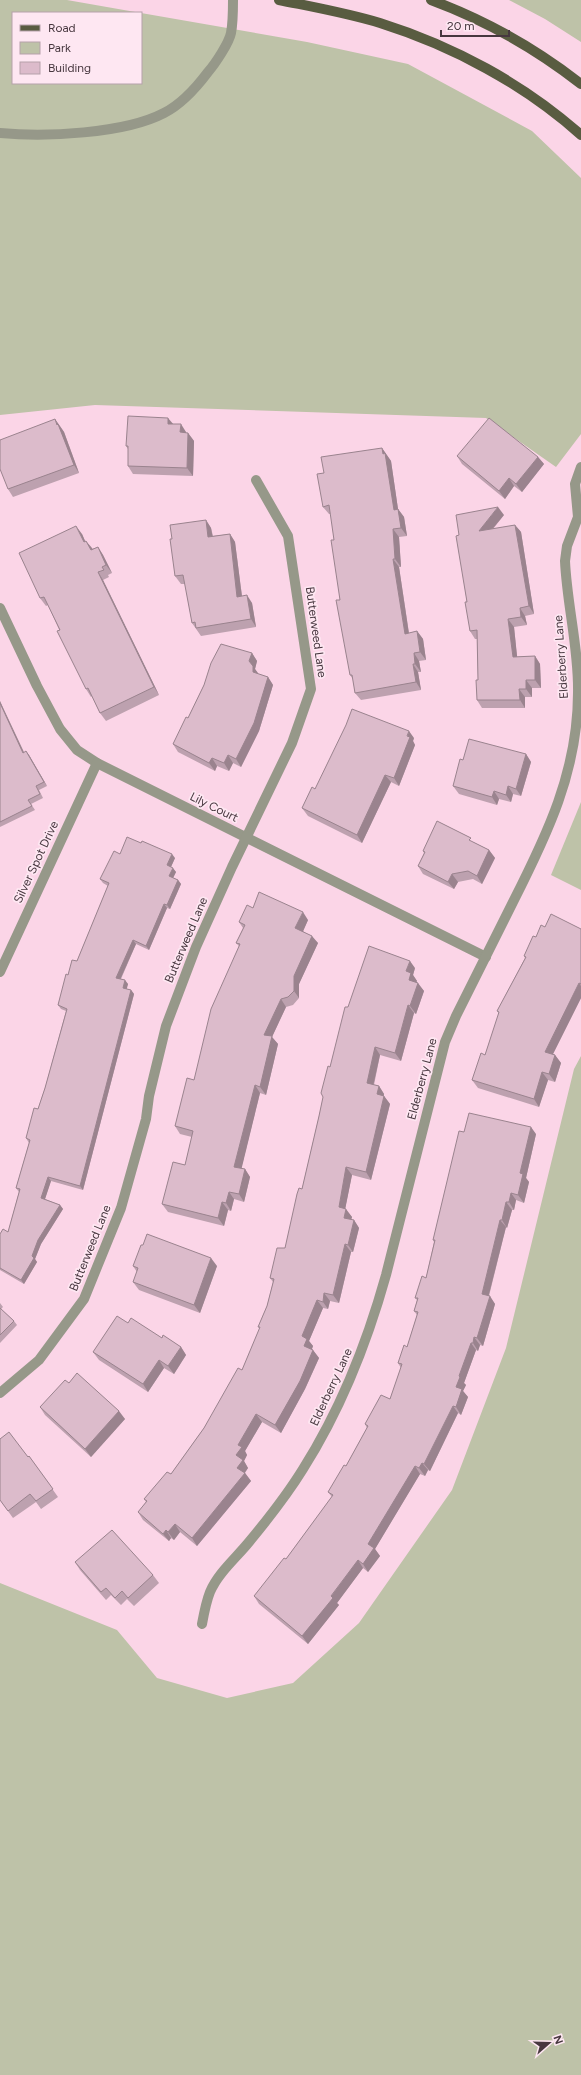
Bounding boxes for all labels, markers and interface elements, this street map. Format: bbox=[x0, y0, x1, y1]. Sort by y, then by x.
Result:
legend bbox=[12, 12, 142, 84]
scale bar bbox=[441, 12, 509, 38]
text: 20 m bbox=[447, 19, 475, 33]
text: Road bbox=[48, 21, 76, 35]
text: Park bbox=[48, 41, 71, 55]
text: Building bbox=[48, 61, 91, 75]
street label: Butterweed Lane bbox=[303, 586, 329, 679]
street label: Elderberry Lane bbox=[551, 614, 571, 699]
street label: Lily Court bbox=[188, 789, 241, 825]
street label: Silver Spot Drive bbox=[11, 818, 61, 905]
street label: Butterweed Lane bbox=[162, 895, 211, 985]
street label: Elderberry Lane bbox=[404, 1036, 440, 1121]
street label: Butterweed Lane bbox=[66, 1202, 114, 1293]
street label: Elderberry Lane bbox=[307, 1346, 355, 1428]
north arrow bbox=[529, 2023, 569, 2063]
text: N bbox=[550, 2034, 565, 2046]

